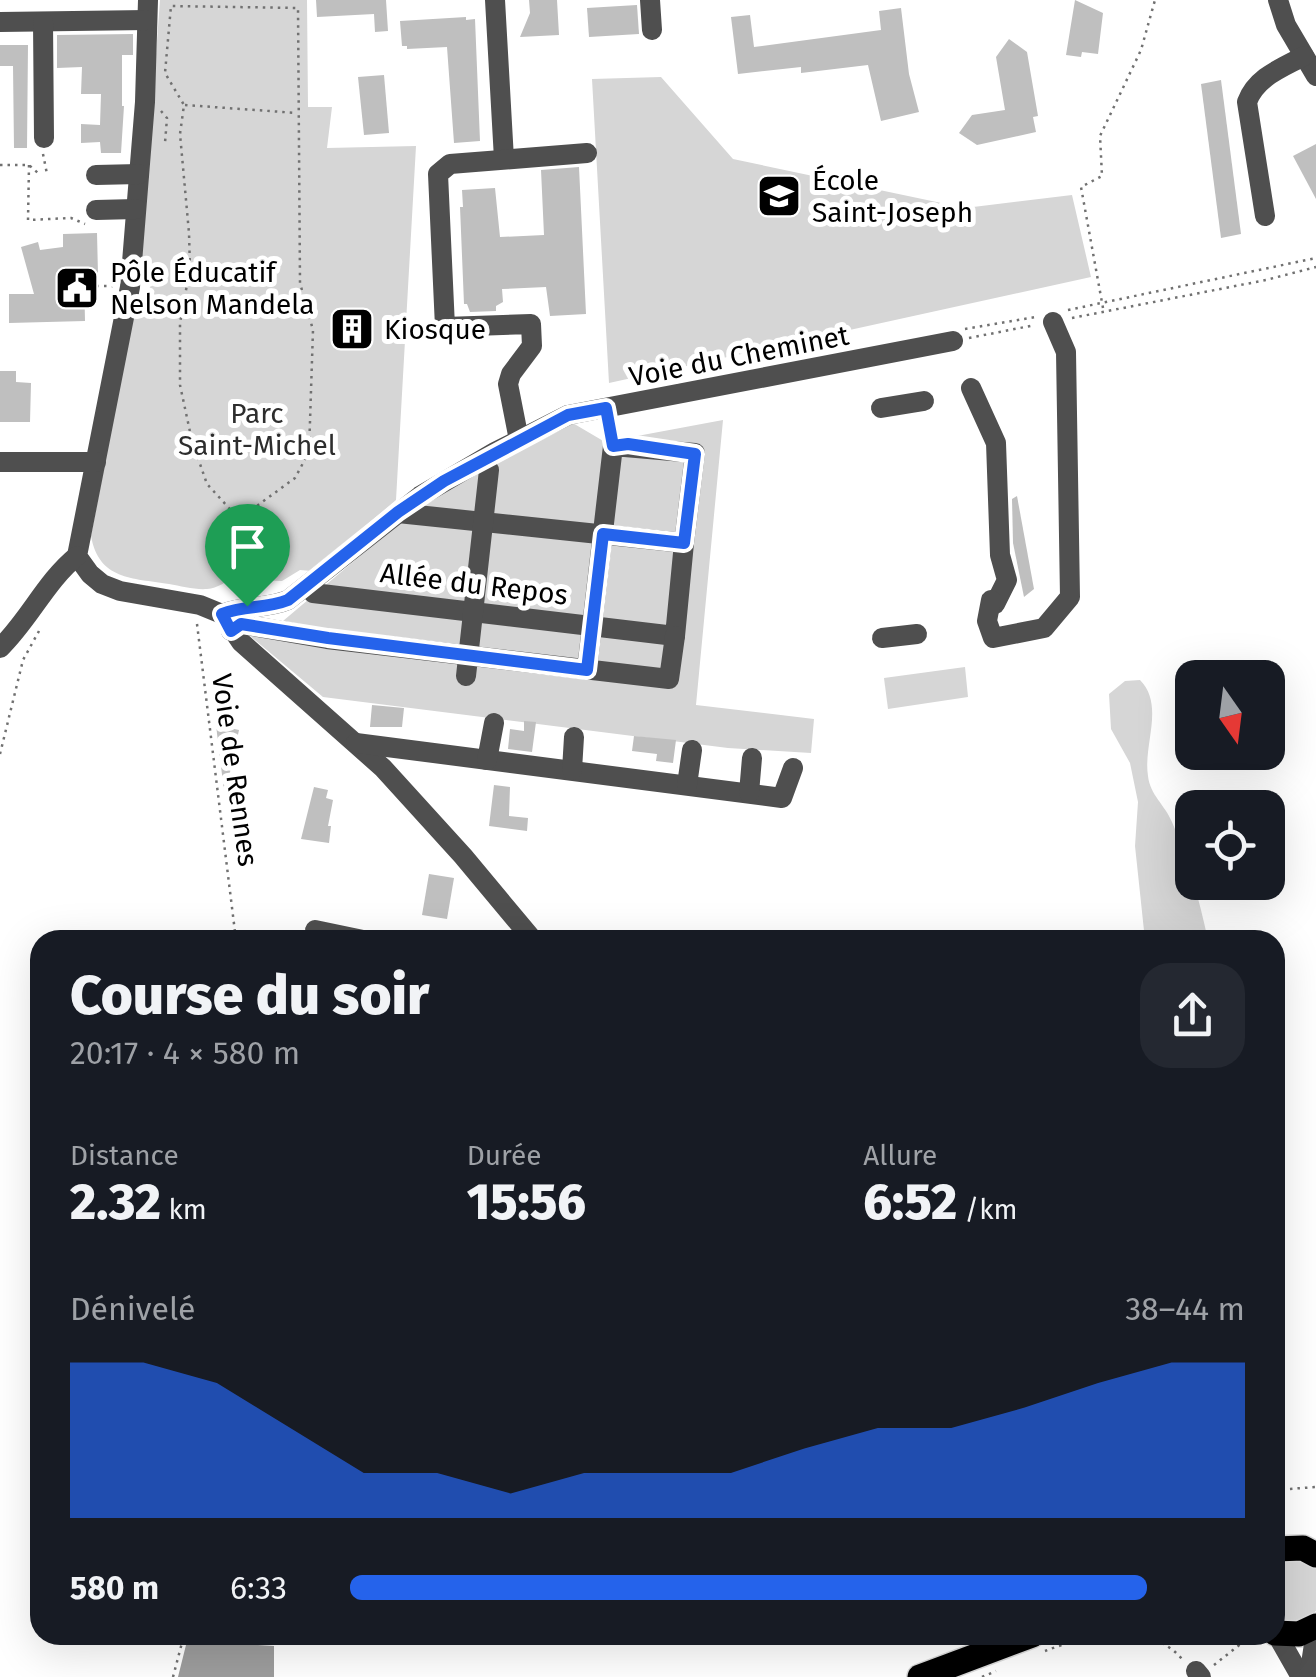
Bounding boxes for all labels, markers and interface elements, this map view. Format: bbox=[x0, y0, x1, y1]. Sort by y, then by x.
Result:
place label: École Saint-Joseph bbox=[812, 164, 973, 229]
school or university icon: École Saint-Joseph bbox=[756, 173, 802, 219]
place label: Pôle Éducatif Nelson Mandela bbox=[110, 256, 315, 321]
public building icon: Pôle Éducatif Nelson Mandela bbox=[54, 265, 100, 311]
building icon: Kiosque bbox=[329, 306, 375, 352]
place label: Kiosque bbox=[384, 313, 486, 346]
street label: Voie du Cheminet bbox=[626, 318, 852, 393]
park label: Parc Saint-Michel bbox=[178, 397, 336, 462]
pin bbox=[205, 504, 290, 607]
icon: arrive bbox=[220, 519, 275, 574]
street label: Allée du Repos bbox=[378, 556, 570, 612]
north arrow bbox=[1175, 660, 1285, 770]
map controls bbox=[1175, 660, 1285, 900]
street label: Voie de Rennes bbox=[205, 672, 265, 868]
button: locate bbox=[1175, 790, 1285, 900]
text: Course du soir bbox=[70, 963, 429, 1029]
button: share bbox=[1140, 963, 1245, 1068]
text: 20:17 · 4 × 580 m bbox=[70, 1034, 300, 1072]
text: Distance bbox=[70, 1139, 179, 1172]
text: Durée bbox=[467, 1139, 541, 1172]
text: Allure bbox=[863, 1139, 937, 1172]
text: 2.32 bbox=[70, 1172, 161, 1232]
text: 15:56 bbox=[467, 1172, 586, 1232]
text: 6:52 bbox=[863, 1172, 957, 1232]
text: km bbox=[161, 1193, 207, 1226]
text: /km bbox=[957, 1193, 1018, 1226]
text: Dénivelé bbox=[70, 1290, 196, 1328]
text: 38–44 m bbox=[1125, 1290, 1245, 1328]
text: 580 m bbox=[70, 1569, 159, 1607]
text: 6:33 bbox=[230, 1569, 287, 1607]

